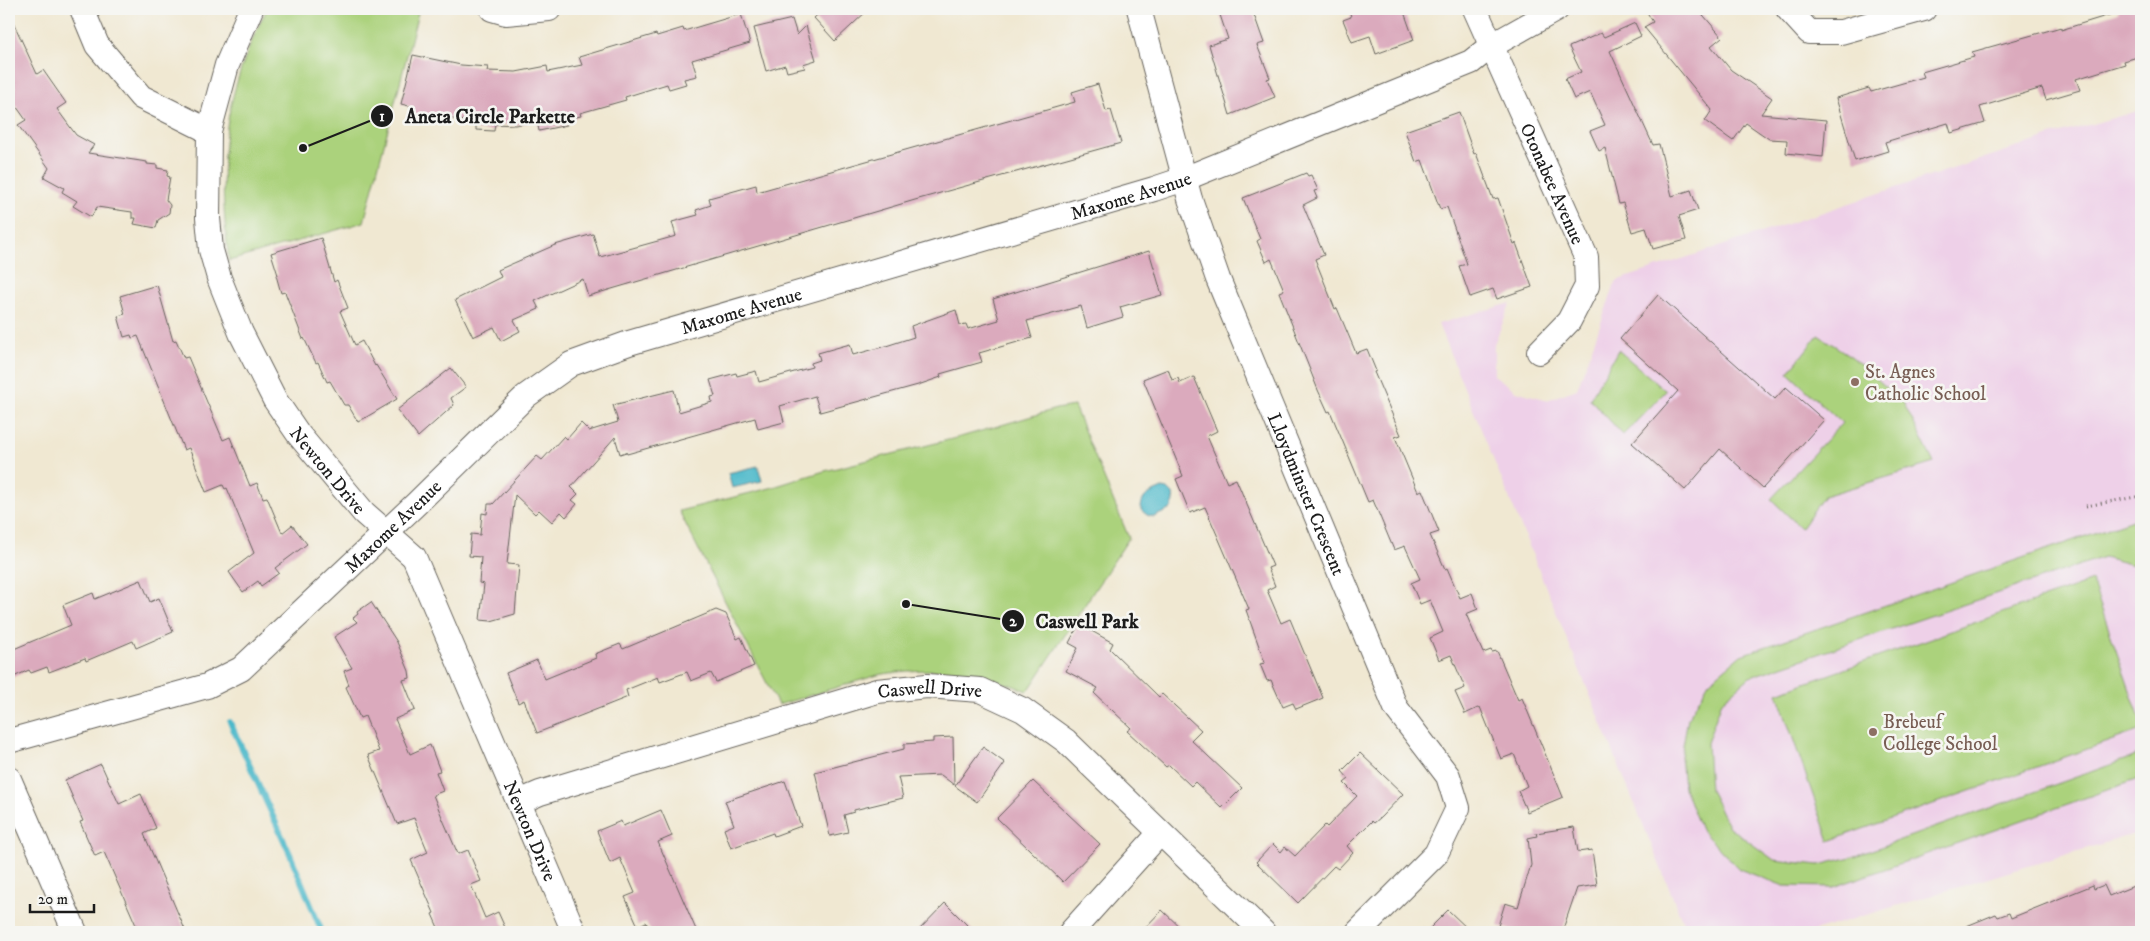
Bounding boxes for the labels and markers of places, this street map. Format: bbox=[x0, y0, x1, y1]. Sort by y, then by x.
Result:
callout: Aneta Circle Parkette bbox=[370, 99, 585, 134]
place label: St. Agnes Catholic School bbox=[1865, 361, 1986, 406]
marker: St. Agnes Catholic School bbox=[1849, 376, 1861, 388]
callout: Caswell Park bbox=[1001, 603, 1149, 638]
place label: Brebeuf College School bbox=[1883, 711, 1998, 756]
marker: Brebeuf College School bbox=[1867, 726, 1879, 738]

